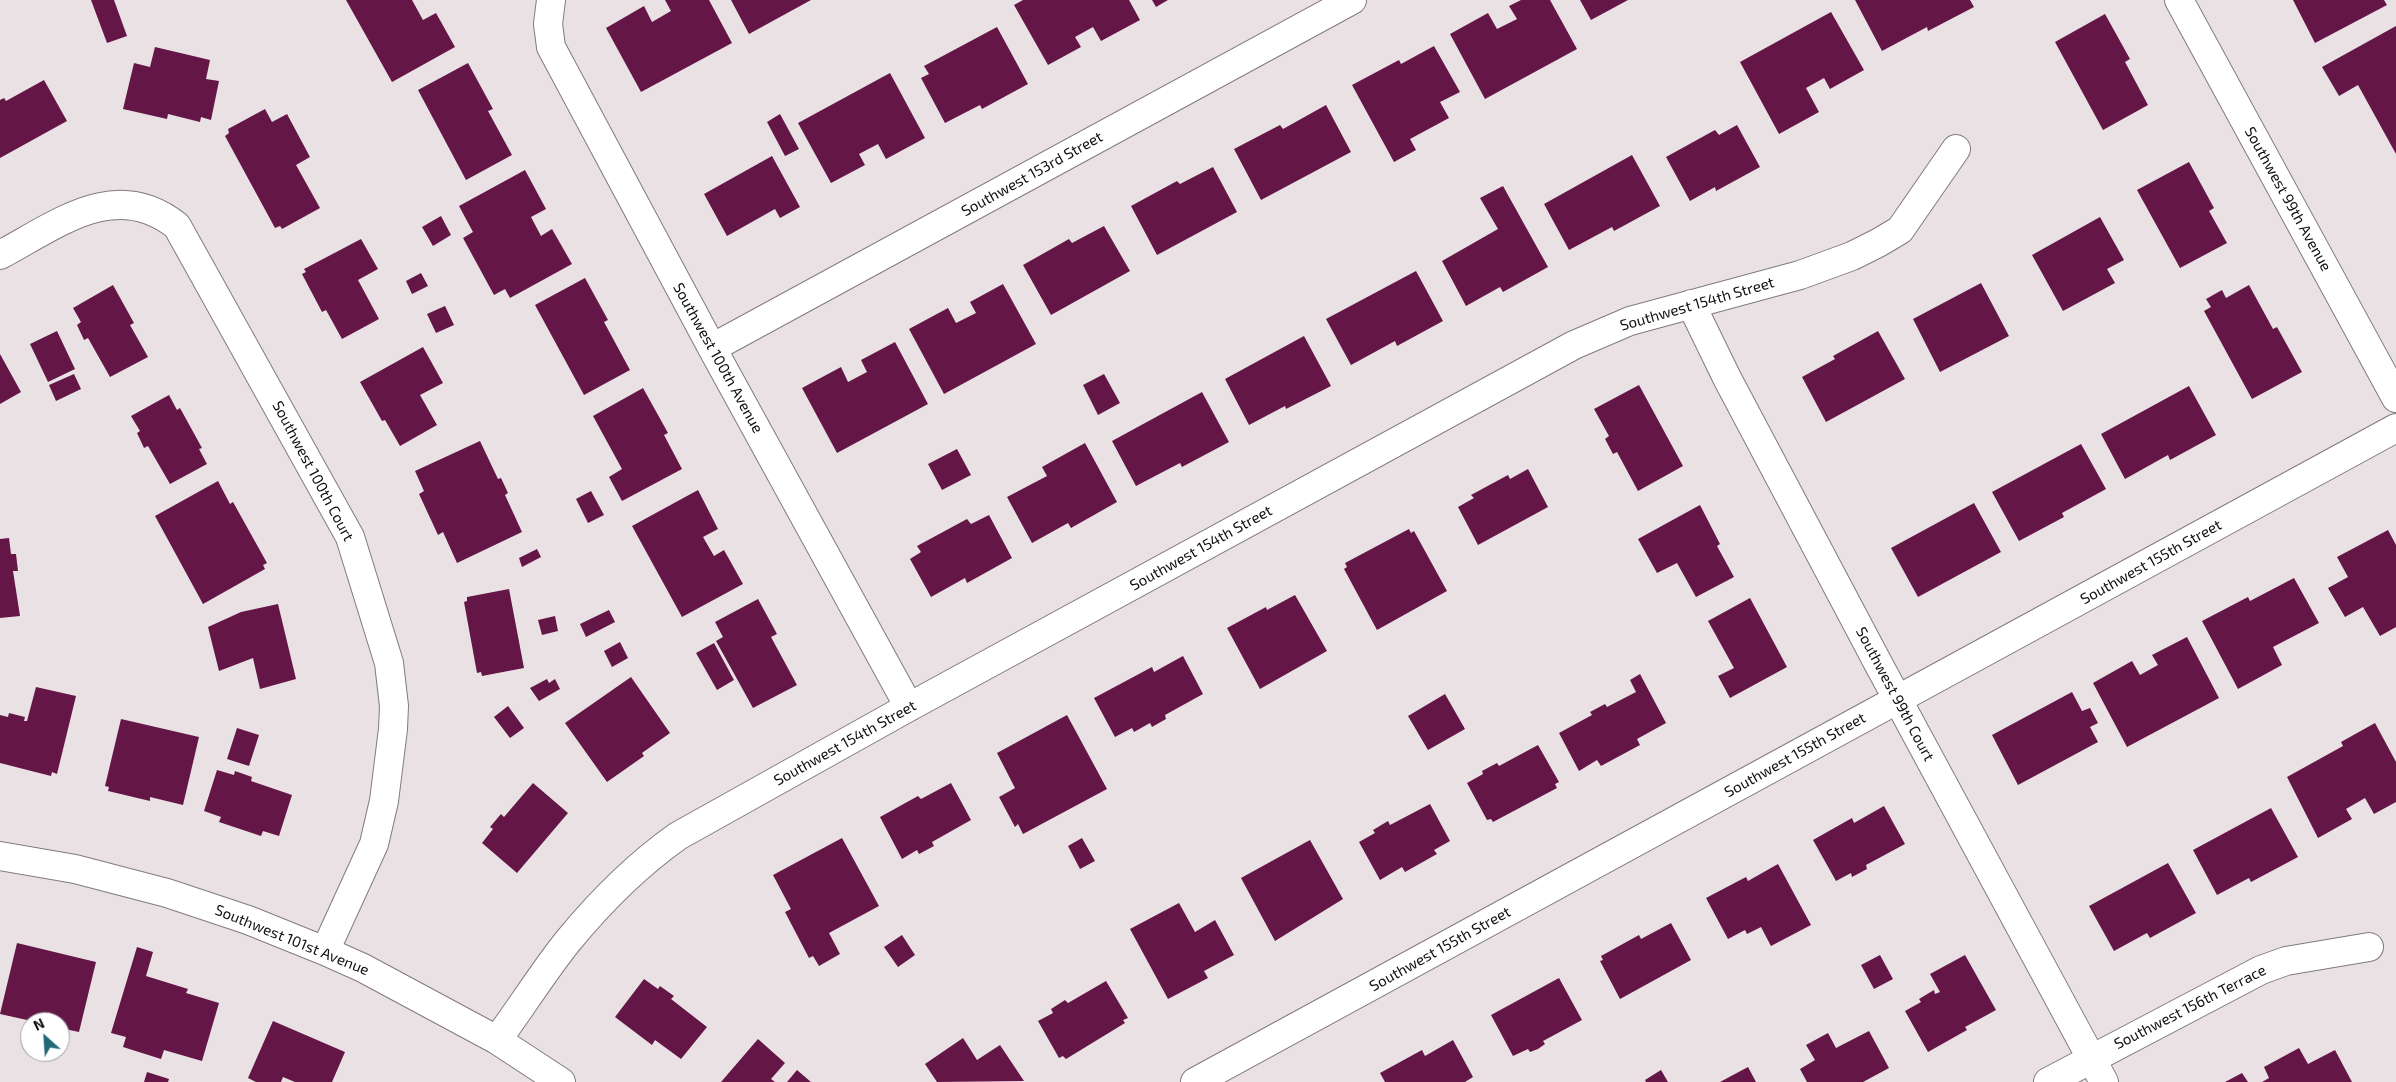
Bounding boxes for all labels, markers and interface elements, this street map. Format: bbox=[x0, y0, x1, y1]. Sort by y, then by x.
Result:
street label: Southwest 99th Avenue bbox=[2241, 124, 2335, 274]
street label: Southwest 153rd Street bbox=[958, 128, 1106, 220]
street label: Southwest 154th Street bbox=[1618, 273, 1776, 335]
street label: Southwest 100th Avenue bbox=[669, 280, 767, 436]
street label: Southwest 100th Court bbox=[268, 398, 358, 544]
street label: Southwest 154th Street bbox=[1127, 501, 1275, 595]
street label: Southwest 155th Street bbox=[2077, 516, 2225, 608]
street label: Southwest 99th Court bbox=[1852, 624, 1938, 764]
street label: Southwest 154th Street bbox=[771, 696, 919, 790]
street label: Southwest 155th Street bbox=[1721, 709, 1869, 801]
street label: Southwest 101st Avenue bbox=[212, 901, 372, 979]
street label: Southwest 155th Street bbox=[1366, 903, 1514, 995]
street label: Southwest 156th Terrace bbox=[2111, 961, 2269, 1053]
north arrow bbox=[20, 1012, 70, 1062]
text: N bbox=[30, 1014, 47, 1034]

